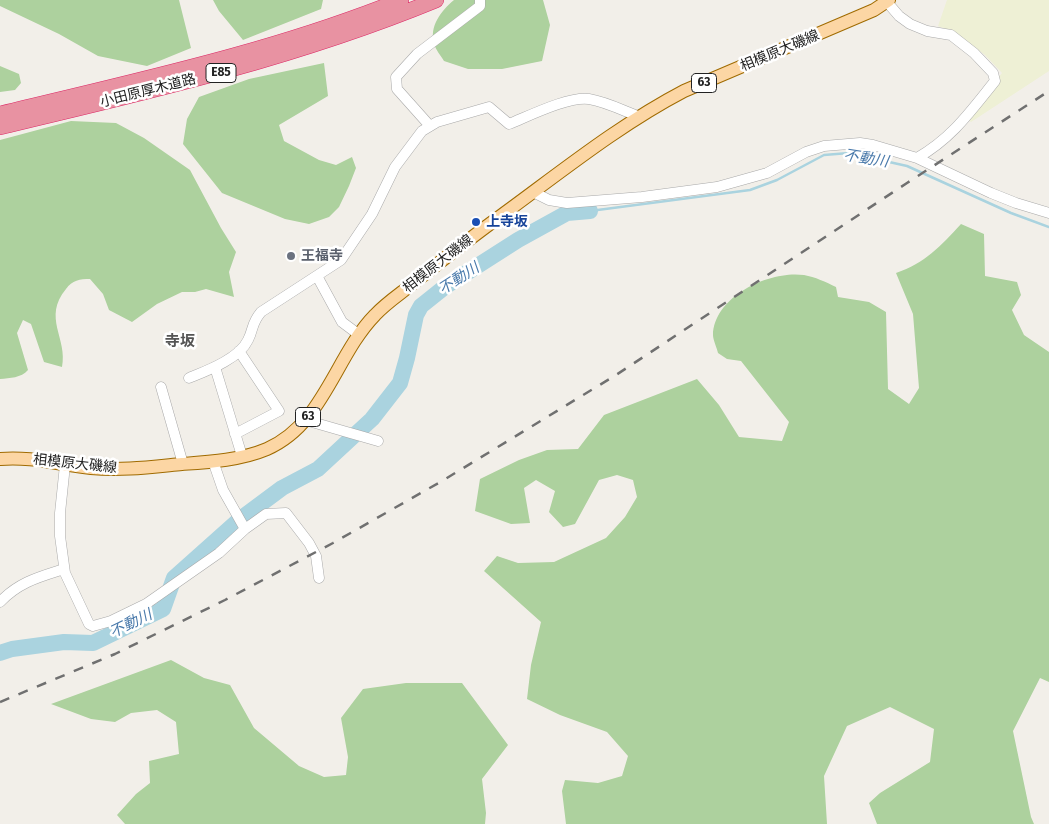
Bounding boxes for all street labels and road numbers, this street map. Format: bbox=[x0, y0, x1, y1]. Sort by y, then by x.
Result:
street label: 相模原大磯線 bbox=[738, 27, 822, 75]
road number: E85 bbox=[206, 64, 236, 82]
street label: 小田原厚木道路 bbox=[98, 71, 198, 111]
road number: 63 bbox=[692, 74, 716, 92]
street label: 相模原大磯線 bbox=[400, 232, 476, 296]
road number: 63 bbox=[296, 408, 320, 427]
street label: 相模原大磯線 bbox=[32, 451, 118, 477]

